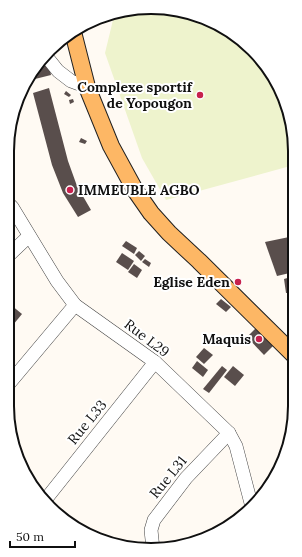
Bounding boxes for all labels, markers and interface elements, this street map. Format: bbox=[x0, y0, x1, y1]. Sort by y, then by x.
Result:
place label: Complexe sportif de Yopougon bbox=[77, 78, 193, 112]
marker: Complexe sportif de Yopougon bbox=[195, 90, 205, 100]
place label: IMMEUBLE AGBO bbox=[78, 181, 200, 199]
marker: IMMEUBLE AGBO bbox=[65, 185, 75, 195]
place label: Eglise Eden bbox=[153, 273, 230, 291]
marker: Eglise Eden bbox=[233, 277, 243, 287]
street label: Rue L29 bbox=[121, 315, 173, 361]
place label: Maquis bbox=[202, 330, 251, 348]
marker: Maquis bbox=[254, 334, 264, 344]
street label: Rue L33 bbox=[64, 396, 111, 448]
street label: Rue L31 bbox=[145, 452, 191, 502]
scale bar bbox=[10, 523, 75, 549]
text: 50 m bbox=[16, 529, 44, 544]

